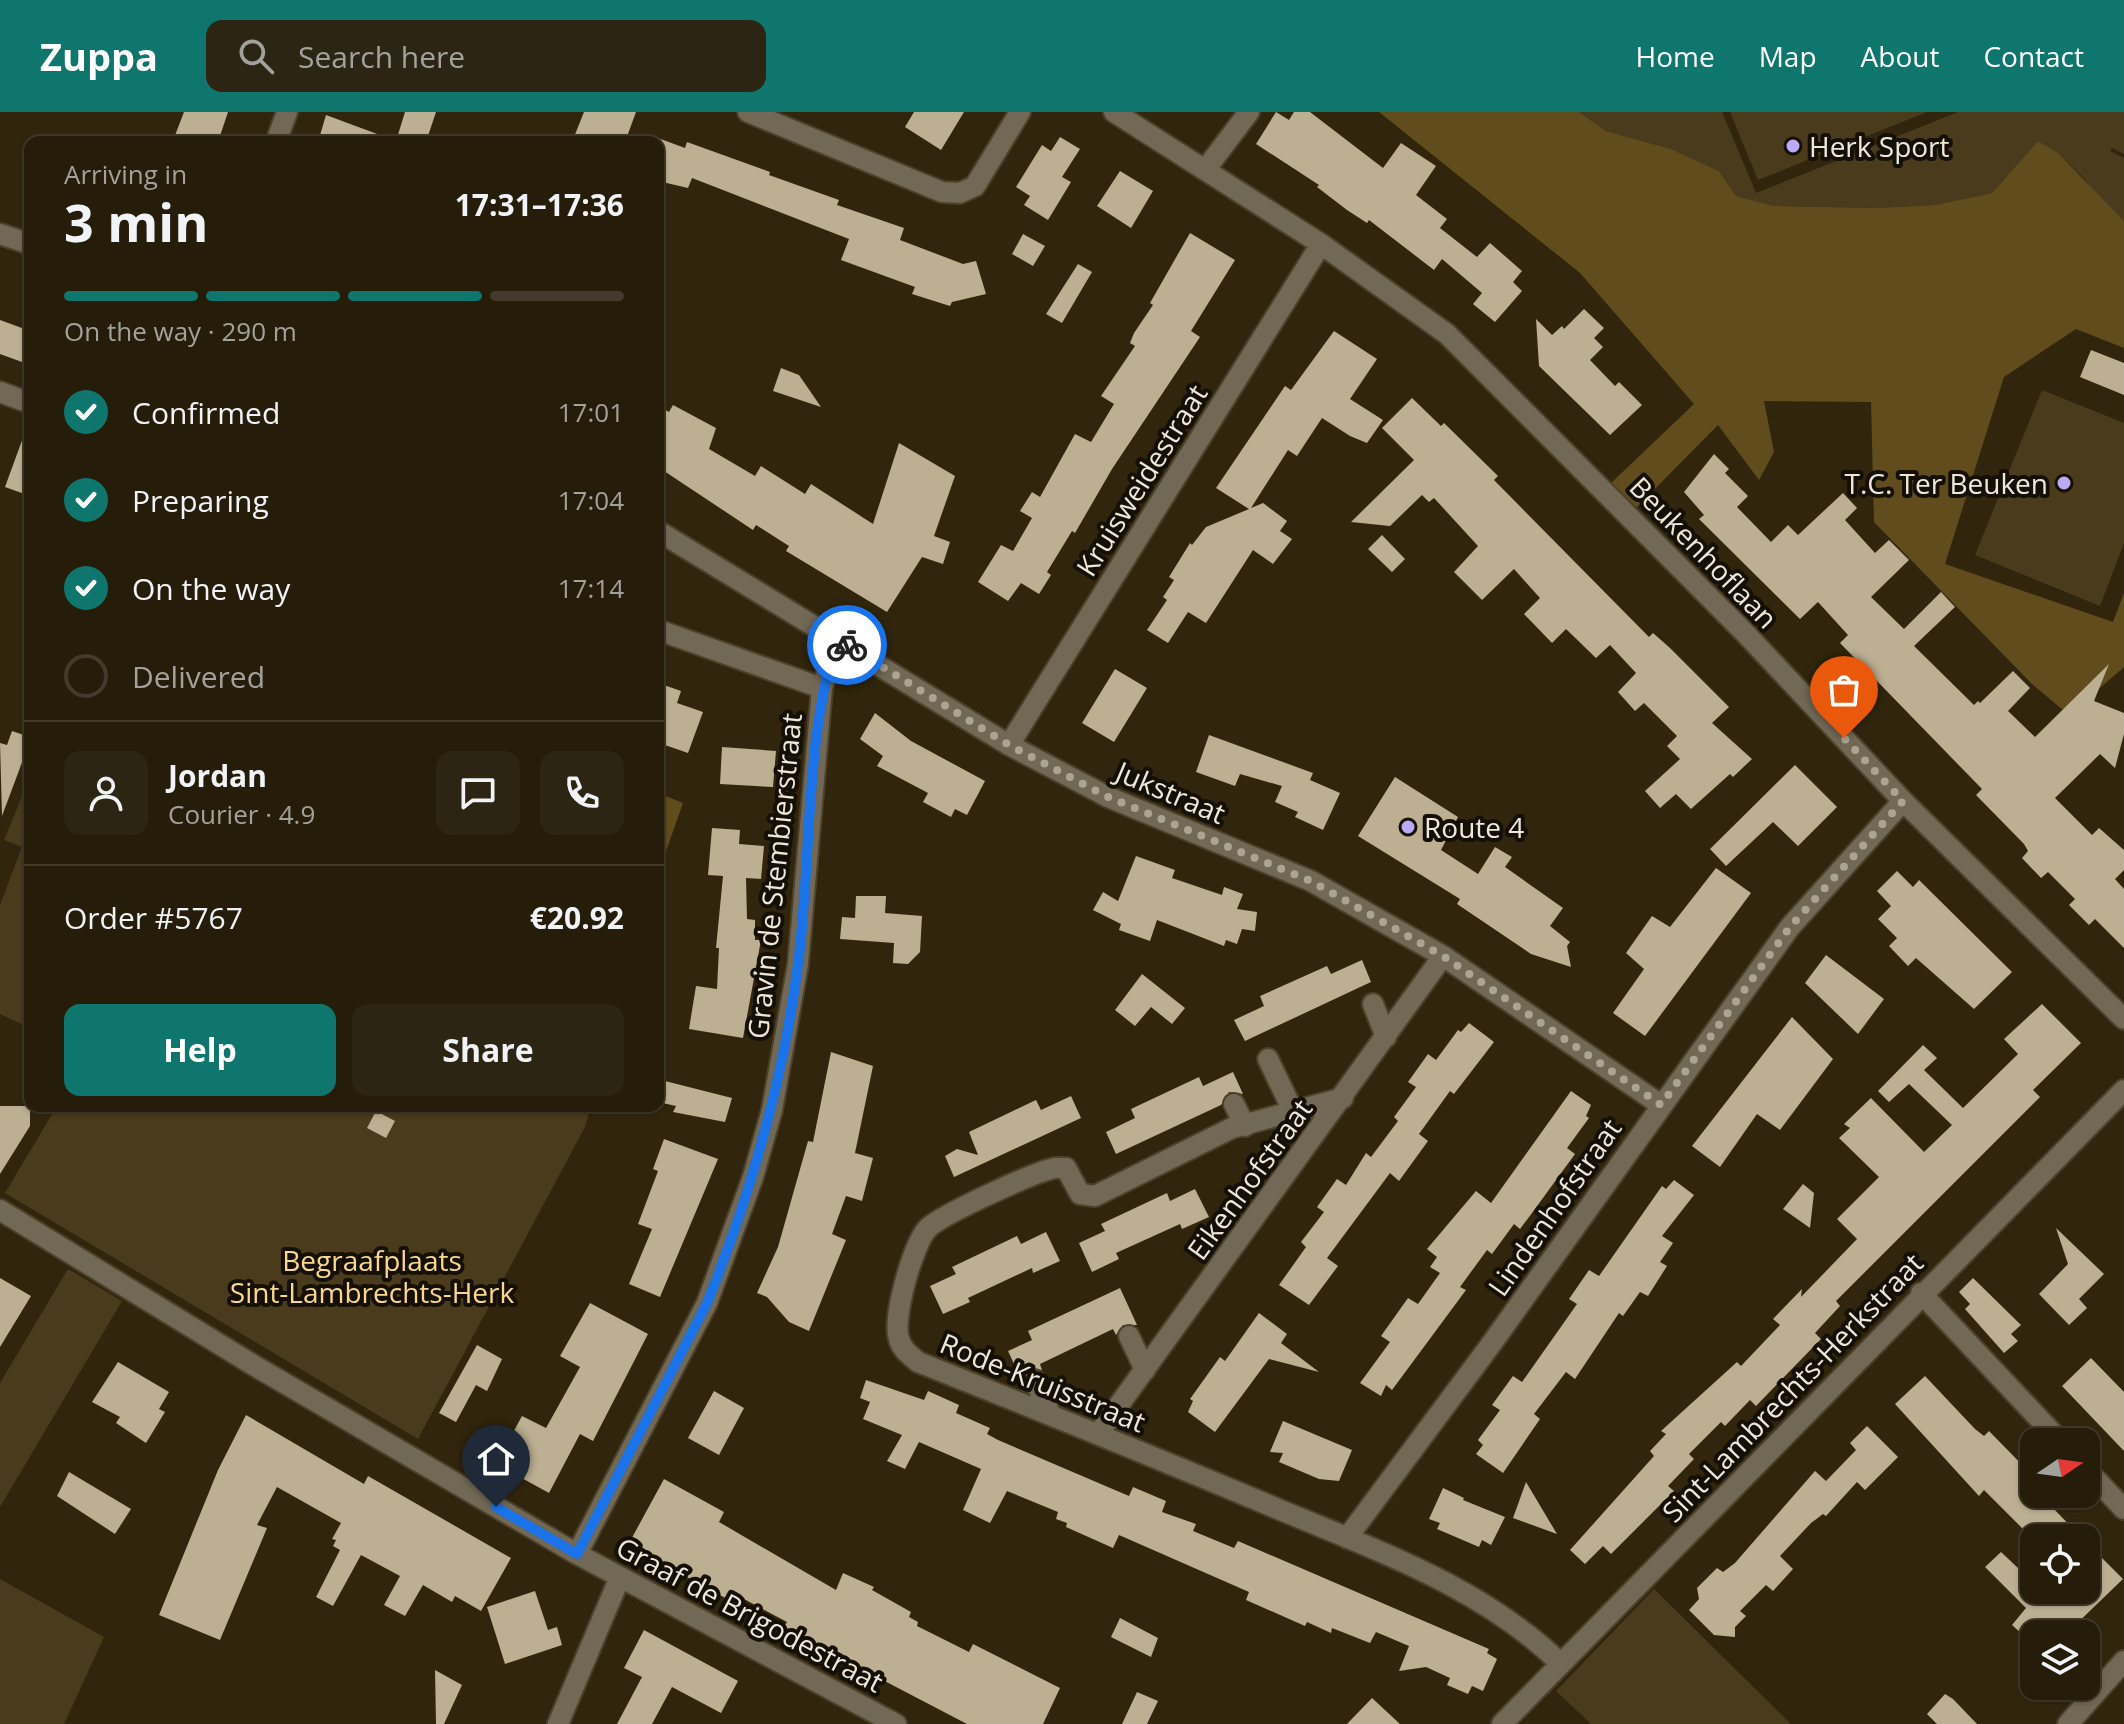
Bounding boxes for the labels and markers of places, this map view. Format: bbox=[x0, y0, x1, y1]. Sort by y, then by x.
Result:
place label: Herk Sport bbox=[1809, 127, 1950, 165]
marker: Herk Sport bbox=[1784, 137, 1802, 155]
place label: T.C. Ter Beuken bbox=[1845, 464, 2048, 502]
marker: T.C. Ter Beuken bbox=[2055, 474, 2073, 492]
pin bbox=[1810, 656, 1878, 738]
place label: Route 4 bbox=[1424, 808, 1524, 846]
marker: Route 4 bbox=[1399, 818, 1417, 836]
pin bbox=[462, 1425, 530, 1507]

